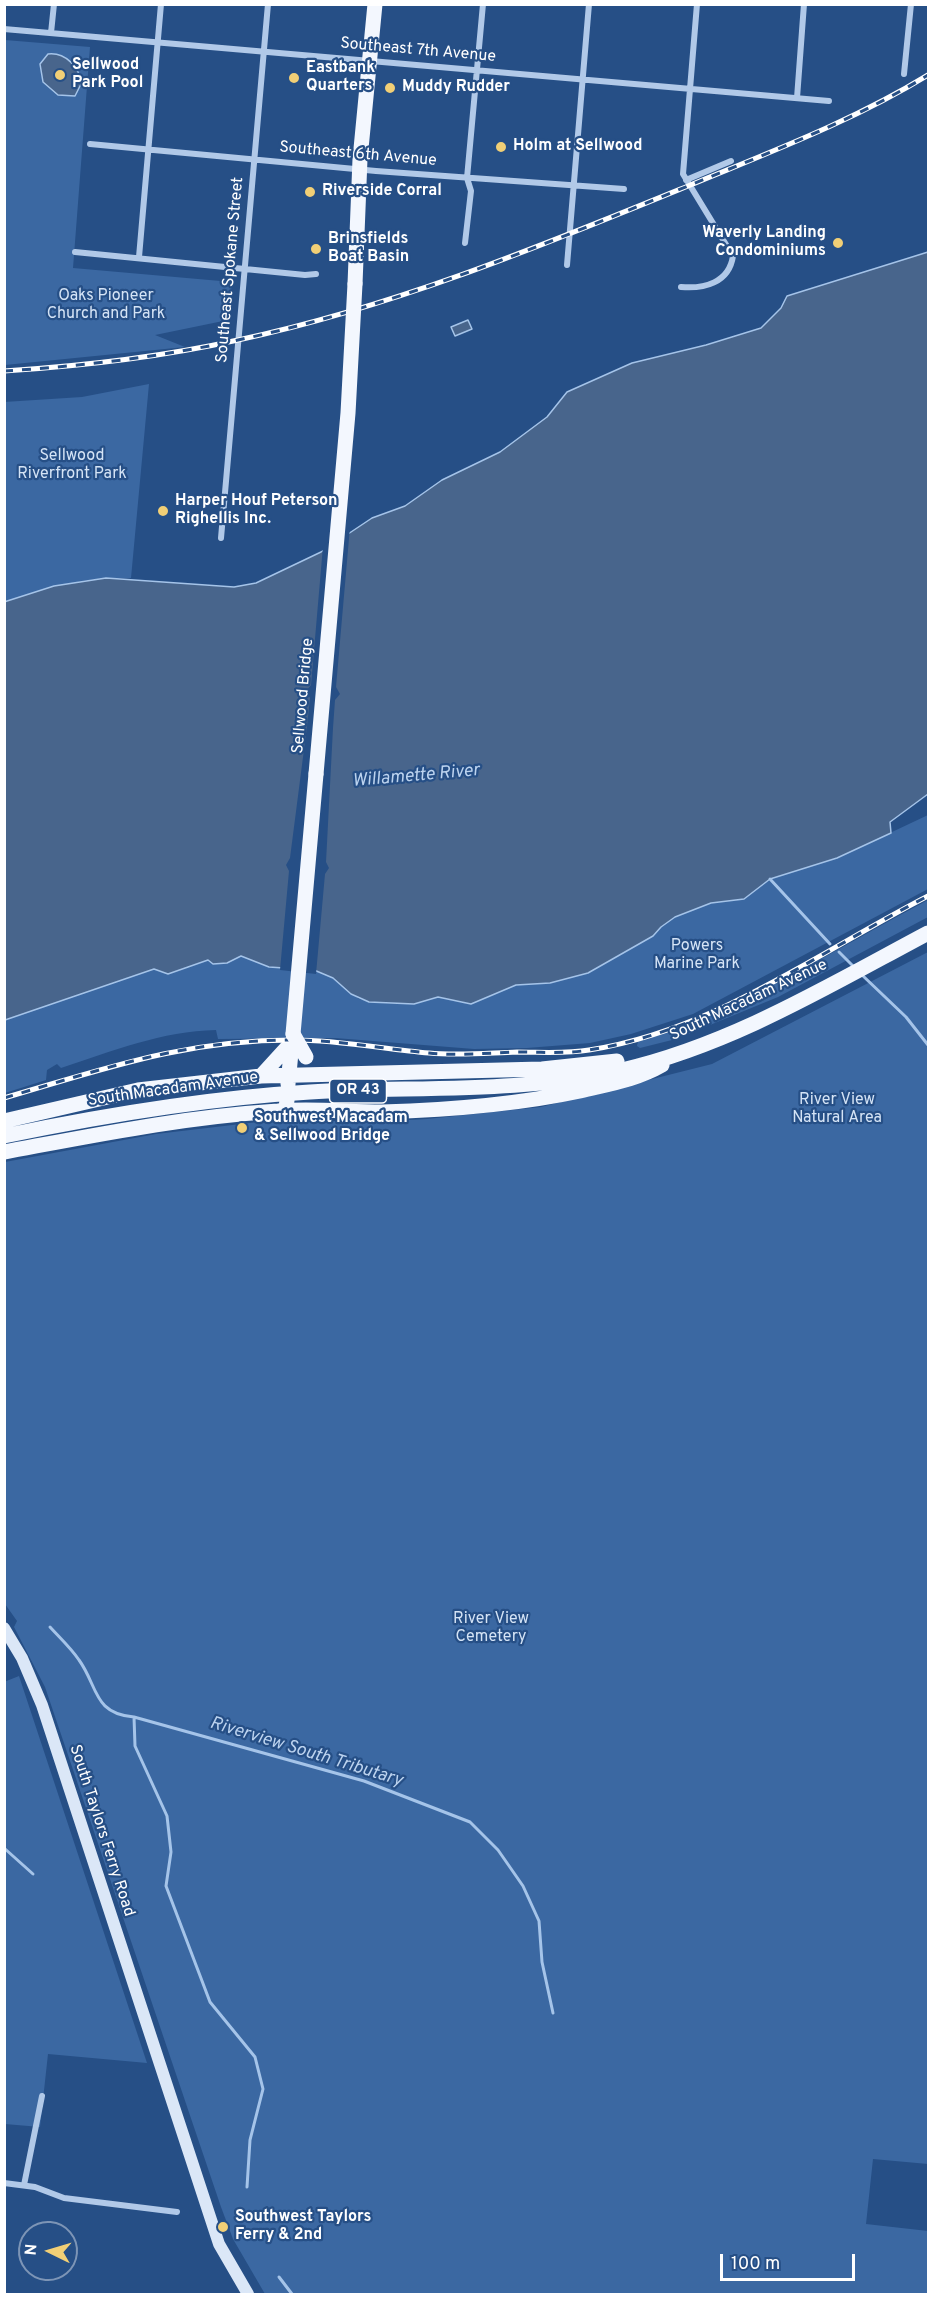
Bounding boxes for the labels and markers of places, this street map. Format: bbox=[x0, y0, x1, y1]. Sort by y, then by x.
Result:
place label: Sellwood Park Pool bbox=[72, 56, 143, 94]
place label: Eastbank Quarters bbox=[306, 59, 375, 97]
marker: Sellwood Park Pool bbox=[53, 68, 67, 82]
marker: Eastbank Quarters bbox=[287, 71, 301, 85]
place label: Muddy Rudder bbox=[402, 78, 510, 98]
marker: Muddy Rudder bbox=[383, 81, 397, 95]
place label: Holm at Sellwood bbox=[513, 137, 642, 157]
marker: Holm at Sellwood bbox=[494, 140, 508, 154]
place label: Riverside Corral bbox=[322, 182, 442, 202]
marker: Riverside Corral bbox=[303, 185, 317, 199]
place label: Waverly Landing Condominiums bbox=[702, 224, 826, 262]
place label: Brinsfields Boat Basin bbox=[328, 230, 409, 268]
marker: Waverly Landing Condominiums bbox=[831, 236, 845, 250]
marker: Brinsfields Boat Basin bbox=[309, 242, 323, 256]
place label: Harper Houf Peterson Righellis Inc. bbox=[175, 492, 338, 530]
marker: Harper Houf Peterson Righellis Inc. bbox=[156, 504, 170, 518]
place label: Southwest Macadam & Sellwood Bridge bbox=[254, 1109, 408, 1147]
marker: Southwest Macadam & Sellwood Bridge bbox=[235, 1121, 249, 1135]
place label: Southwest Taylors Ferry & 2nd bbox=[235, 2208, 371, 2246]
marker: Southwest Taylors Ferry & 2nd bbox=[216, 2220, 230, 2234]

